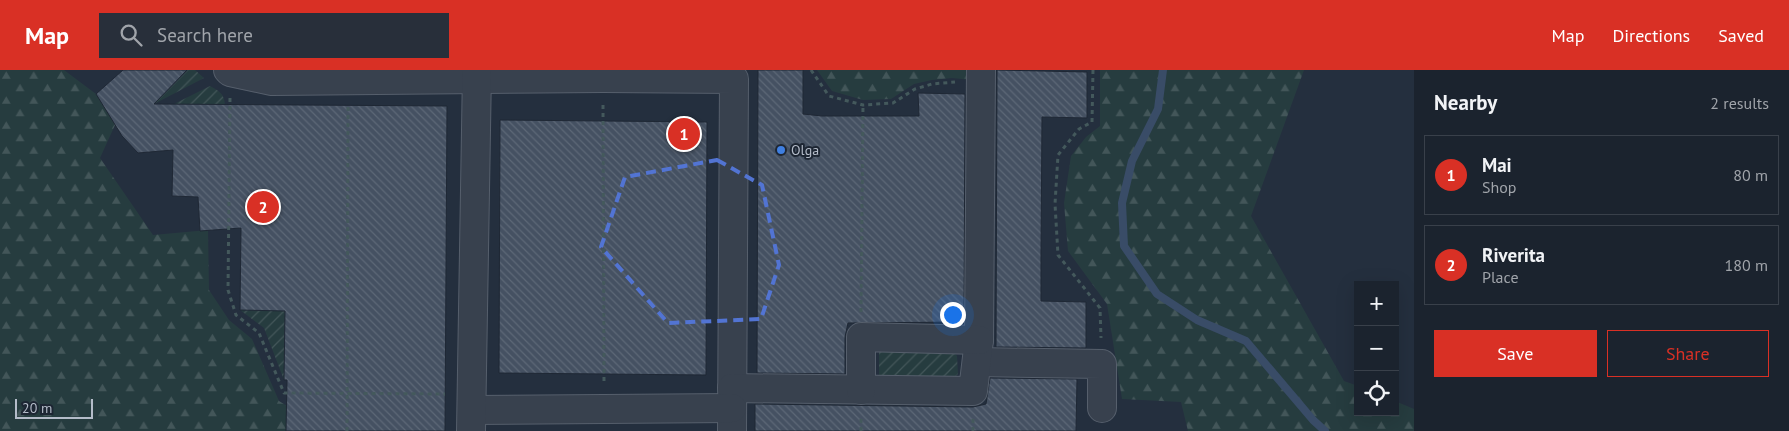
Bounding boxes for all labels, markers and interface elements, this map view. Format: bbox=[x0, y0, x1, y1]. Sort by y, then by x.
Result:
search box bbox=[99, 13, 449, 58]
text: Map bbox=[25, 20, 69, 51]
icon: search bbox=[117, 21, 145, 49]
text: Search here bbox=[157, 23, 253, 47]
text: Map bbox=[1552, 24, 1584, 47]
text: Directions bbox=[1612, 24, 1690, 47]
text: Saved bbox=[1718, 24, 1764, 47]
text: Nearby bbox=[1434, 89, 1497, 116]
text: 2 results bbox=[1710, 93, 1769, 113]
pin: 1 bbox=[668, 115, 700, 153]
place label: Olga bbox=[791, 141, 819, 159]
marker: Olga bbox=[775, 144, 787, 156]
text: Mai bbox=[1482, 153, 1512, 177]
text: 1 bbox=[1446, 165, 1456, 185]
text: 80 m bbox=[1733, 165, 1768, 185]
text: Shop bbox=[1482, 177, 1516, 197]
pin: 2 bbox=[247, 188, 279, 226]
text: Riverita bbox=[1482, 243, 1545, 267]
text: 2 bbox=[1446, 255, 1456, 275]
text: 180 m bbox=[1725, 255, 1768, 275]
text: Place bbox=[1482, 267, 1519, 287]
map controls bbox=[1354, 281, 1399, 416]
button: + bbox=[1354, 281, 1399, 326]
your location bbox=[940, 302, 966, 328]
button: − bbox=[1354, 326, 1399, 371]
button: Save bbox=[1434, 330, 1597, 377]
button: Share bbox=[1607, 330, 1769, 377]
button: locate bbox=[1354, 371, 1399, 416]
scale bar bbox=[15, 396, 92, 419]
text: 20 m bbox=[22, 399, 52, 417]

